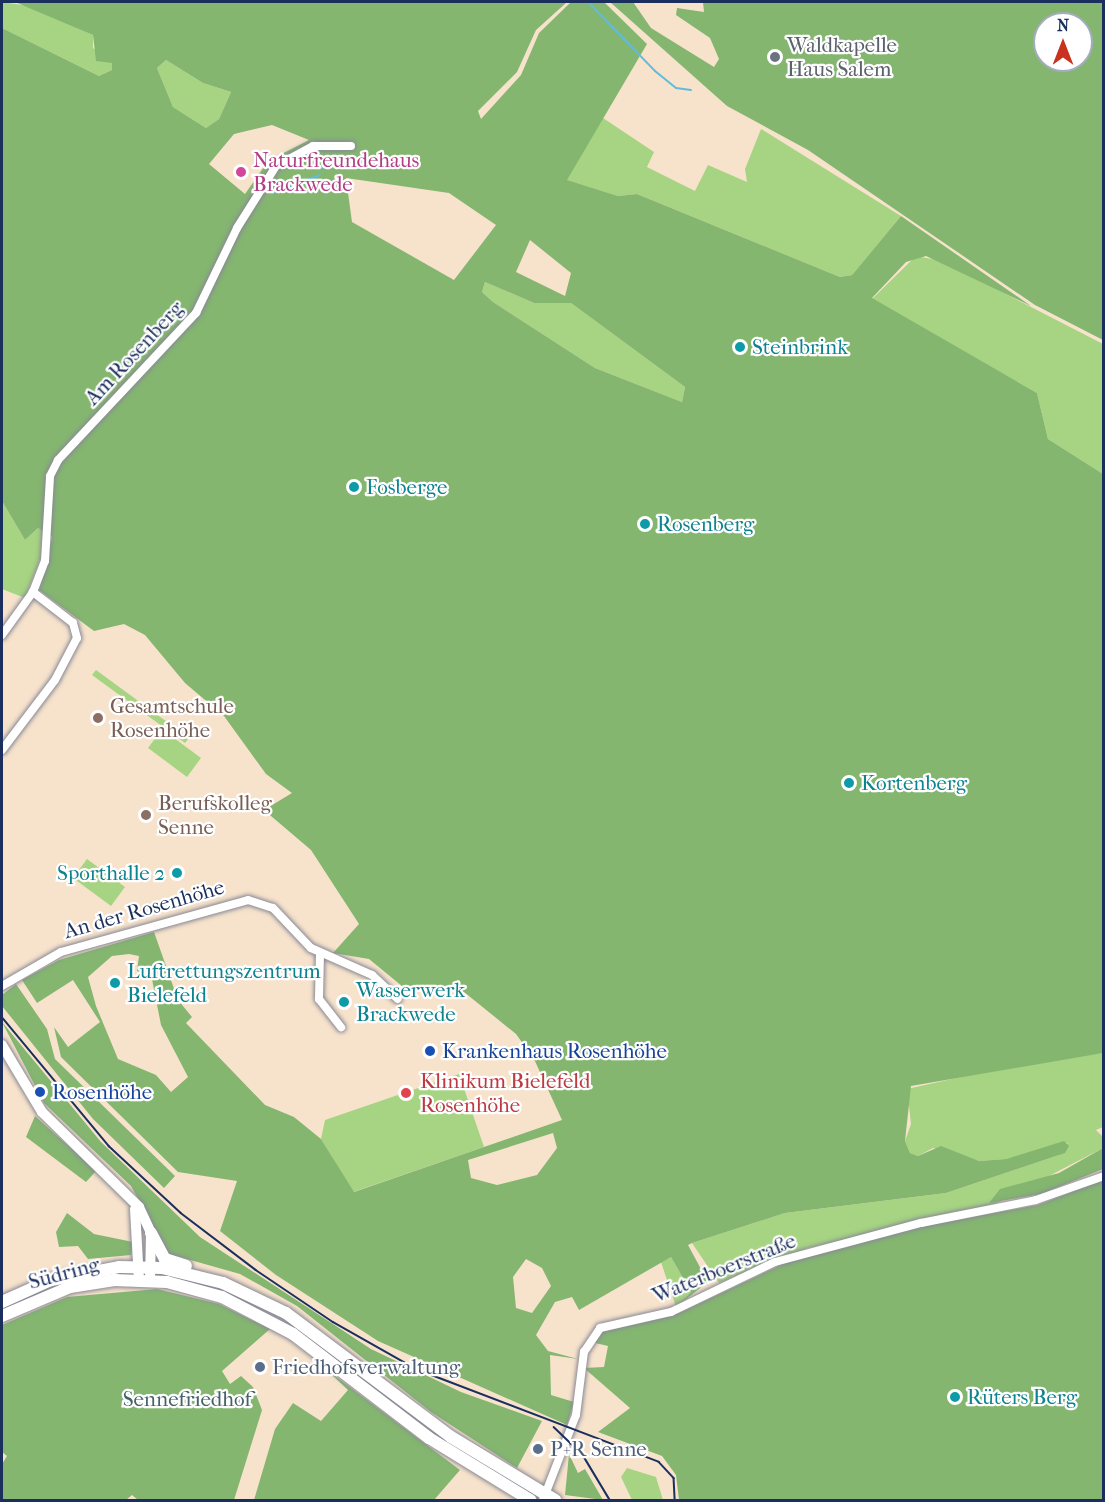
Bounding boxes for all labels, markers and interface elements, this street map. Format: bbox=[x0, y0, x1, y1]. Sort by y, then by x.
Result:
north arrow bbox=[1033, 12, 1093, 72]
text: N bbox=[1057, 16, 1069, 35]
place label: Waldkapelle Haus Salem bbox=[787, 32, 897, 82]
marker: Waldkapelle Haus Salem bbox=[768, 50, 782, 64]
place label: Naturfreundehaus Brackwede bbox=[253, 147, 419, 197]
marker: Naturfreundehaus Brackwede bbox=[234, 165, 248, 179]
street label: Am Rosenberg bbox=[79, 296, 189, 410]
place label: Steinbrink bbox=[752, 334, 848, 360]
marker: Steinbrink bbox=[733, 340, 747, 354]
place label: Fosberge bbox=[366, 474, 447, 500]
marker: Fosberge bbox=[347, 480, 361, 494]
place label: Rosenberg bbox=[657, 511, 754, 537]
marker: Rosenberg bbox=[638, 517, 652, 531]
place label: Gesamtschule Rosenhöhe bbox=[110, 693, 234, 743]
marker: Gesamtschule Rosenhöhe bbox=[91, 711, 105, 725]
place label: Kortenberg bbox=[861, 770, 967, 796]
marker: Kortenberg bbox=[842, 776, 856, 790]
place label: Berufskolleg Senne bbox=[158, 790, 272, 840]
marker: Berufskolleg Senne bbox=[139, 808, 153, 822]
place label: Sporthalle 2 bbox=[57, 860, 165, 886]
marker: Sporthalle 2 bbox=[170, 866, 184, 880]
street label: An der Rosenhöhe bbox=[61, 874, 227, 944]
place label: Luftrettungszentrum Bielefeld bbox=[127, 958, 321, 1008]
marker: Luftrettungszentrum Bielefeld bbox=[108, 976, 122, 990]
place label: Wasserwerk Brackwede bbox=[356, 977, 465, 1027]
marker: Wasserwerk Brackwede bbox=[337, 995, 351, 1009]
place label: Krankenhaus Rosenhöhe bbox=[442, 1038, 667, 1064]
marker: Krankenhaus Rosenhöhe bbox=[423, 1044, 437, 1058]
place label: Klinikum Bielefeld Rosenhöhe bbox=[420, 1068, 590, 1118]
place label: Rosenhöhe bbox=[52, 1079, 152, 1105]
marker: Klinikum Bielefeld Rosenhöhe bbox=[397, 1084, 415, 1102]
marker: Rosenhöhe bbox=[33, 1085, 47, 1099]
street label: Waterboerstraße bbox=[649, 1228, 799, 1308]
street label: Südring bbox=[26, 1251, 102, 1295]
place label: Friedhofsverwaltung bbox=[272, 1354, 460, 1380]
marker: Friedhofsverwaltung bbox=[253, 1360, 267, 1374]
place label: Rüters Berg bbox=[967, 1384, 1077, 1410]
park label: Sennefriedhof bbox=[123, 1386, 251, 1412]
marker: Rüters Berg bbox=[948, 1390, 962, 1404]
place label: P+R Senne bbox=[550, 1436, 647, 1462]
marker: P+R Senne bbox=[531, 1442, 545, 1456]

